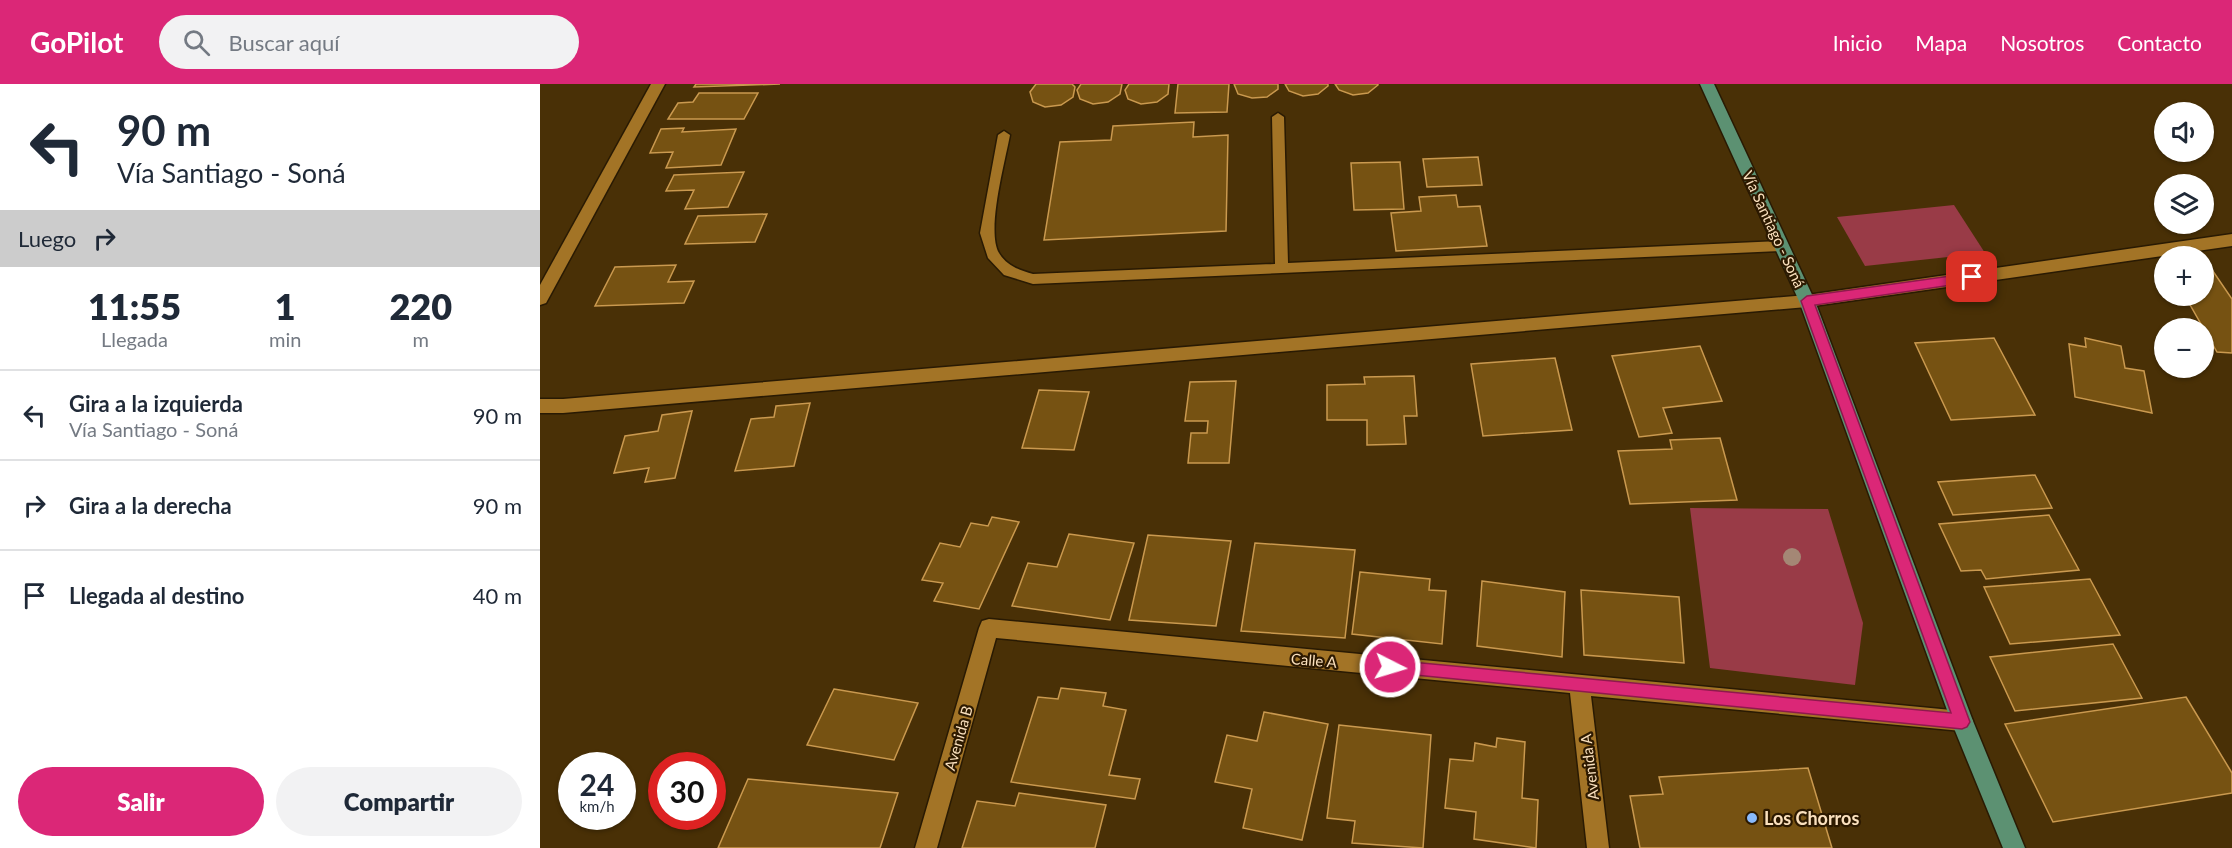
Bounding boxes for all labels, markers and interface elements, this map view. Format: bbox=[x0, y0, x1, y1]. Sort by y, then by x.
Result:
search box bbox=[159, 15, 579, 69]
text: GoPilot bbox=[30, 25, 123, 59]
icon: search bbox=[180, 26, 213, 59]
text: Buscar aquí bbox=[228, 29, 340, 56]
text: Inicio bbox=[1833, 30, 1882, 55]
text: Mapa bbox=[1915, 30, 1967, 55]
text: Nosotros bbox=[2000, 30, 2084, 55]
text: Contacto bbox=[2117, 30, 2202, 55]
map controls bbox=[2154, 102, 2214, 378]
button: sound bbox=[2154, 102, 2214, 162]
text: 90 m bbox=[117, 105, 211, 155]
icon: left bbox=[18, 108, 96, 186]
text: Vía Santiago - Soná bbox=[117, 156, 346, 189]
street label: Vía Santiago - Soná bbox=[1739, 168, 1809, 290]
button: layers bbox=[2154, 174, 2214, 234]
icon: right bbox=[88, 222, 121, 255]
text: Luego bbox=[18, 225, 76, 252]
button: + bbox=[2154, 246, 2214, 306]
pin bbox=[1946, 251, 1997, 302]
icon: arrive bbox=[1955, 260, 1988, 293]
text: 11:55 bbox=[88, 284, 181, 328]
text: 1 bbox=[275, 284, 296, 328]
text: 220 bbox=[389, 284, 452, 328]
button: − bbox=[2154, 318, 2214, 378]
text: Llegada bbox=[101, 327, 168, 351]
text: min bbox=[269, 327, 301, 351]
text: m bbox=[412, 327, 429, 351]
text: Gira a la izquierda bbox=[69, 390, 243, 417]
icon: left bbox=[18, 399, 51, 432]
text: 90 m bbox=[473, 402, 522, 429]
text: Vía Santiago - Soná bbox=[69, 417, 238, 441]
icon: right bbox=[18, 489, 51, 522]
text: Gira a la derecha bbox=[69, 492, 232, 519]
text: 90 m bbox=[473, 492, 522, 519]
icon: arrive bbox=[18, 579, 51, 612]
text: Llegada al destino bbox=[69, 582, 245, 609]
text: 40 m bbox=[473, 582, 522, 609]
position arrow bbox=[1358, 635, 1422, 699]
street label: Calle A bbox=[1290, 649, 1339, 671]
street label: Avenida B bbox=[940, 704, 976, 772]
street label: Avenida A bbox=[1576, 732, 1602, 801]
speed limit sign: 30 bbox=[648, 752, 726, 830]
text: 24 bbox=[580, 766, 614, 802]
button: Salir bbox=[18, 767, 264, 836]
button: Compartir bbox=[276, 767, 522, 836]
text: km/h bbox=[579, 797, 615, 815]
place label: Los Chorros bbox=[1764, 807, 1859, 829]
marker: Los Chorros bbox=[1745, 811, 1759, 825]

